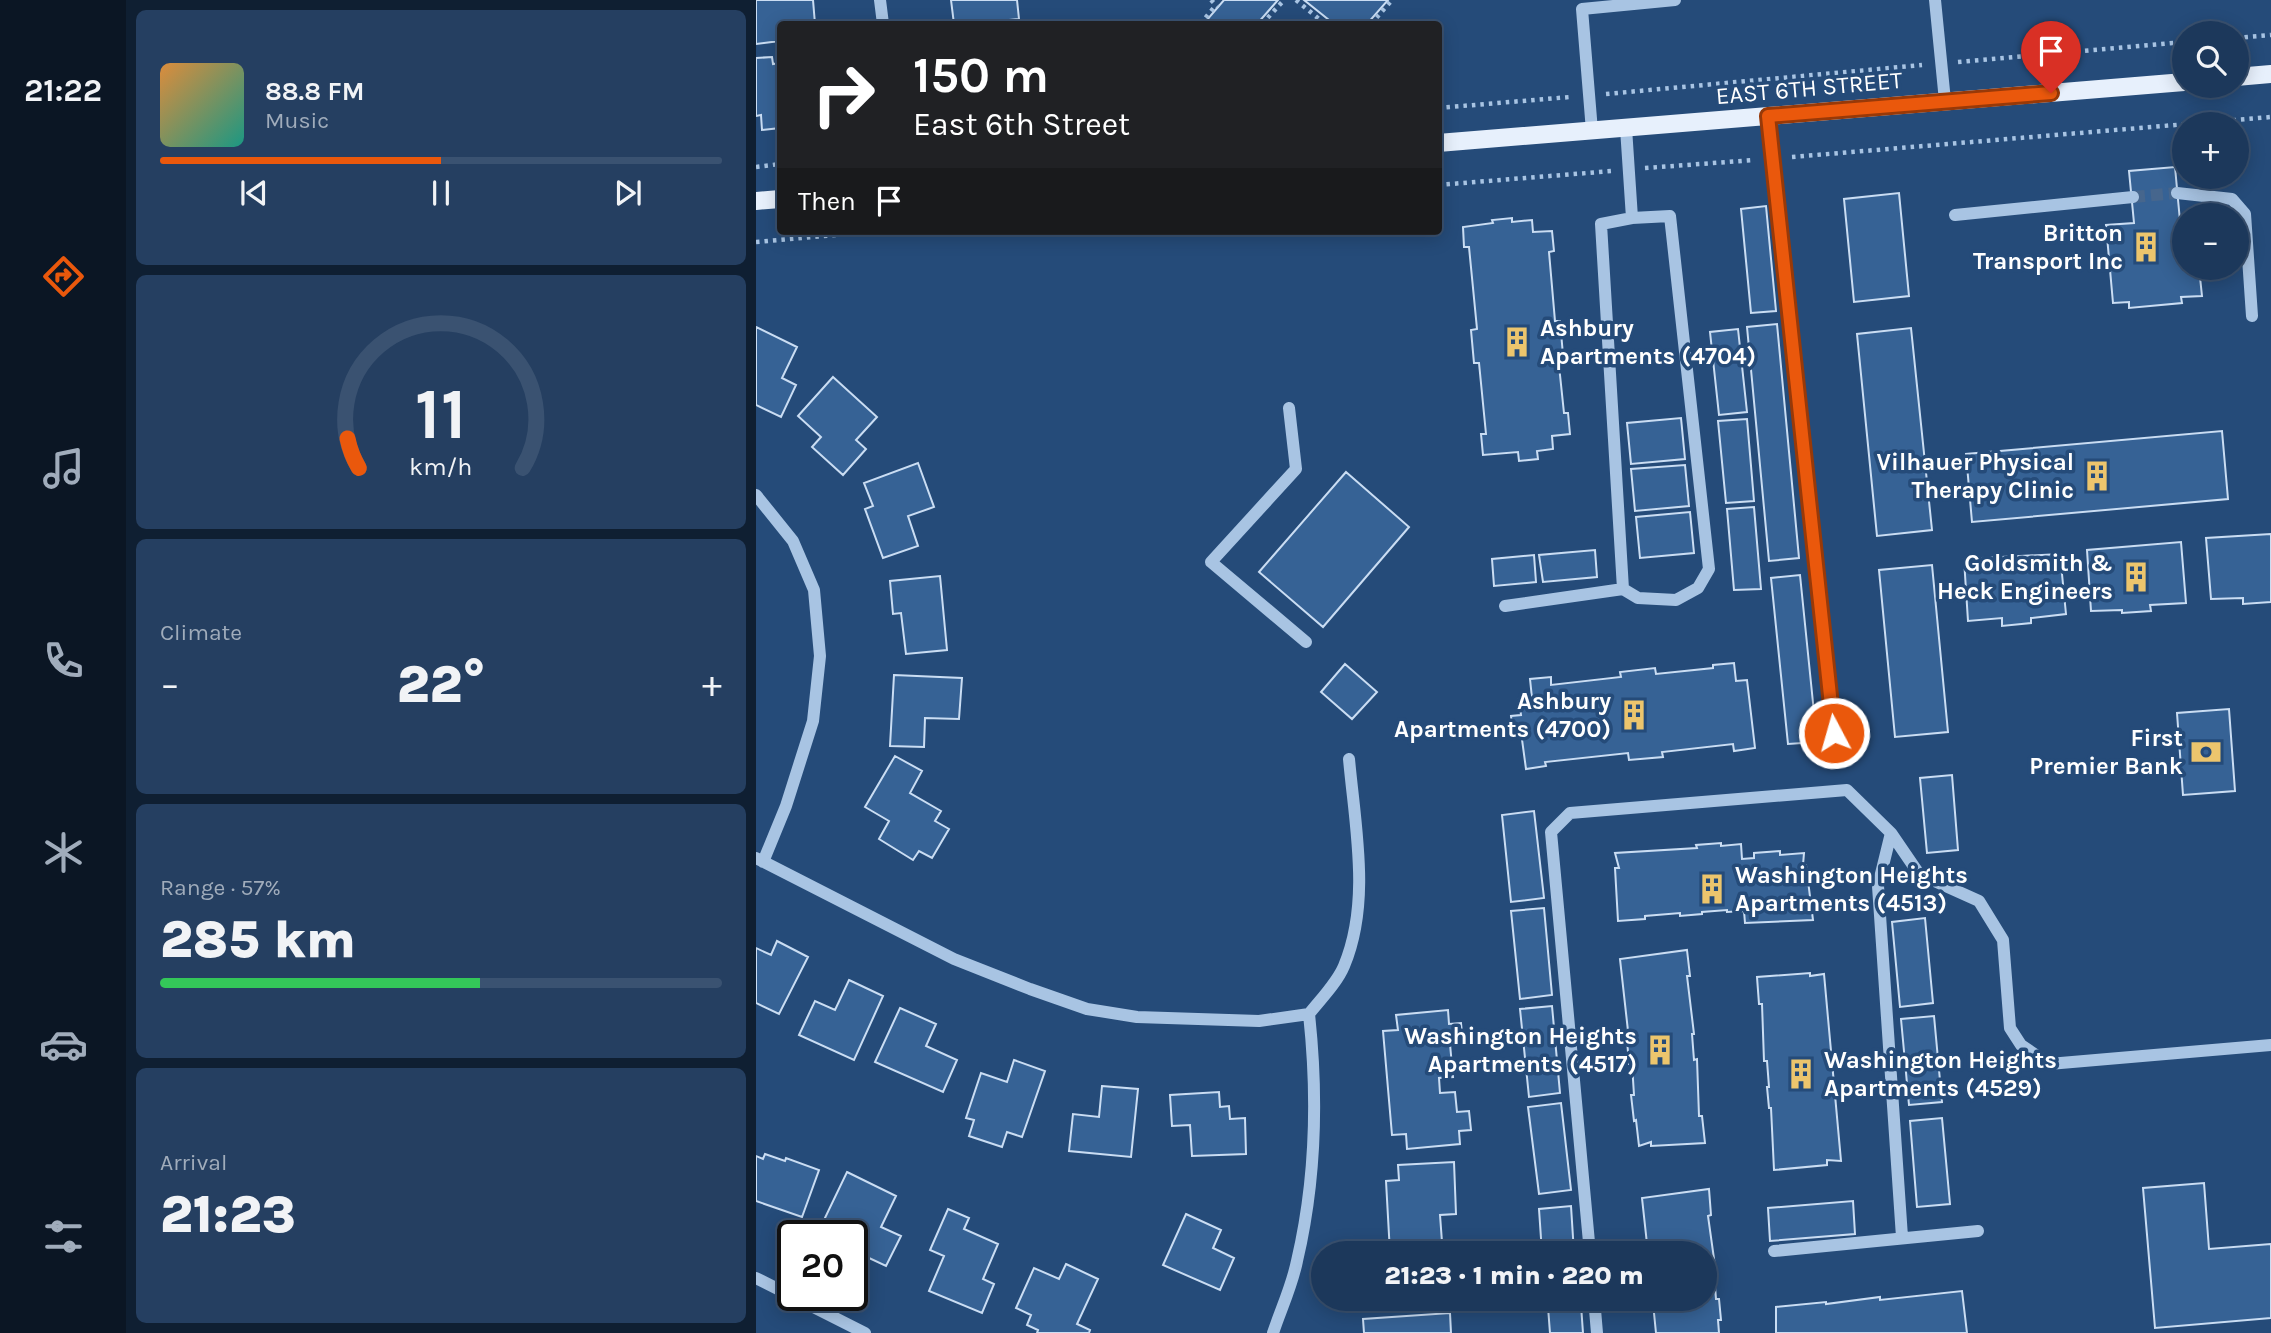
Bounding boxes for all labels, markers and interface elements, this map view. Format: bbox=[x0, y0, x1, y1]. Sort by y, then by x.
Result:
pin bbox=[2021, 21, 2081, 93]
map controls bbox=[2172, 21, 2249, 280]
button: search bbox=[2172, 21, 2249, 98]
icon: arrive bbox=[2032, 32, 2070, 70]
text: 150 m bbox=[913, 47, 1049, 104]
icon: right bbox=[798, 49, 889, 140]
street label: EAST 6TH STREET bbox=[1715, 66, 1903, 110]
text: 21:22 bbox=[24, 72, 102, 109]
text: 88.8 FM bbox=[265, 76, 365, 107]
text: East 6th Street bbox=[913, 106, 1130, 143]
text: Music bbox=[265, 107, 329, 134]
button: + bbox=[2172, 112, 2249, 189]
icon: previous bbox=[235, 174, 273, 212]
icon: pause bbox=[422, 174, 460, 212]
icon: next bbox=[609, 174, 647, 212]
icon: arrive bbox=[870, 182, 908, 220]
text: Then bbox=[798, 186, 856, 217]
button: − bbox=[2172, 203, 2249, 280]
place label: Britton Transport Inc bbox=[1973, 219, 2123, 275]
building icon: Britton Transport Inc bbox=[2129, 230, 2163, 264]
icon: directions bbox=[39, 252, 88, 301]
place label: Ashbury Apartments (4704) bbox=[1540, 314, 1756, 370]
building icon: Ashbury Apartments (4704) bbox=[1500, 325, 1534, 359]
text: 11 bbox=[415, 371, 467, 456]
icon: music bbox=[39, 444, 88, 493]
place label: Vilhauer Physical Therapy Clinic bbox=[1877, 448, 2074, 504]
text: km/h bbox=[409, 452, 473, 481]
building icon: Vilhauer Physical Therapy Clinic bbox=[2080, 459, 2114, 493]
place label: Goldsmith & Heck Engineers bbox=[1937, 549, 2113, 605]
building icon: Goldsmith & Heck Engineers bbox=[2119, 560, 2153, 594]
text: Climate bbox=[160, 619, 242, 646]
icon: phone bbox=[39, 636, 88, 685]
text: 22° bbox=[397, 654, 485, 715]
text: − bbox=[160, 662, 180, 707]
text: + bbox=[702, 662, 722, 707]
place label: Ashbury Apartments (4700) bbox=[1394, 687, 1611, 743]
position arrow bbox=[1797, 696, 1871, 770]
building icon: Ashbury Apartments (4700) bbox=[1617, 698, 1651, 732]
place label: First Premier Bank bbox=[2029, 724, 2183, 780]
bank icon: First Premier Bank bbox=[2189, 735, 2223, 769]
icon: climate bbox=[39, 828, 88, 877]
place label: Washington Heights Apartments (4513) bbox=[1735, 861, 1968, 917]
building icon: Washington Heights Apartments (4513) bbox=[1695, 872, 1729, 906]
text: Range · 57% bbox=[160, 874, 281, 901]
text: 285 km bbox=[160, 909, 356, 970]
icon: car bbox=[39, 1020, 88, 1069]
place label: Washington Heights Apartments (4517) bbox=[1404, 1022, 1637, 1078]
building icon: Washington Heights Apartments (4517) bbox=[1643, 1033, 1677, 1067]
place label: Washington Heights Apartments (4529) bbox=[1824, 1046, 2057, 1102]
building icon: Washington Heights Apartments (4529) bbox=[1784, 1057, 1818, 1091]
text: Arrival bbox=[160, 1149, 227, 1176]
text: 21:23 bbox=[160, 1184, 296, 1245]
icon: filters bbox=[39, 1212, 88, 1261]
speed limit sign: 20 bbox=[777, 1220, 868, 1311]
text: 21:23 · 1 min · 220 m bbox=[1384, 1260, 1644, 1291]

